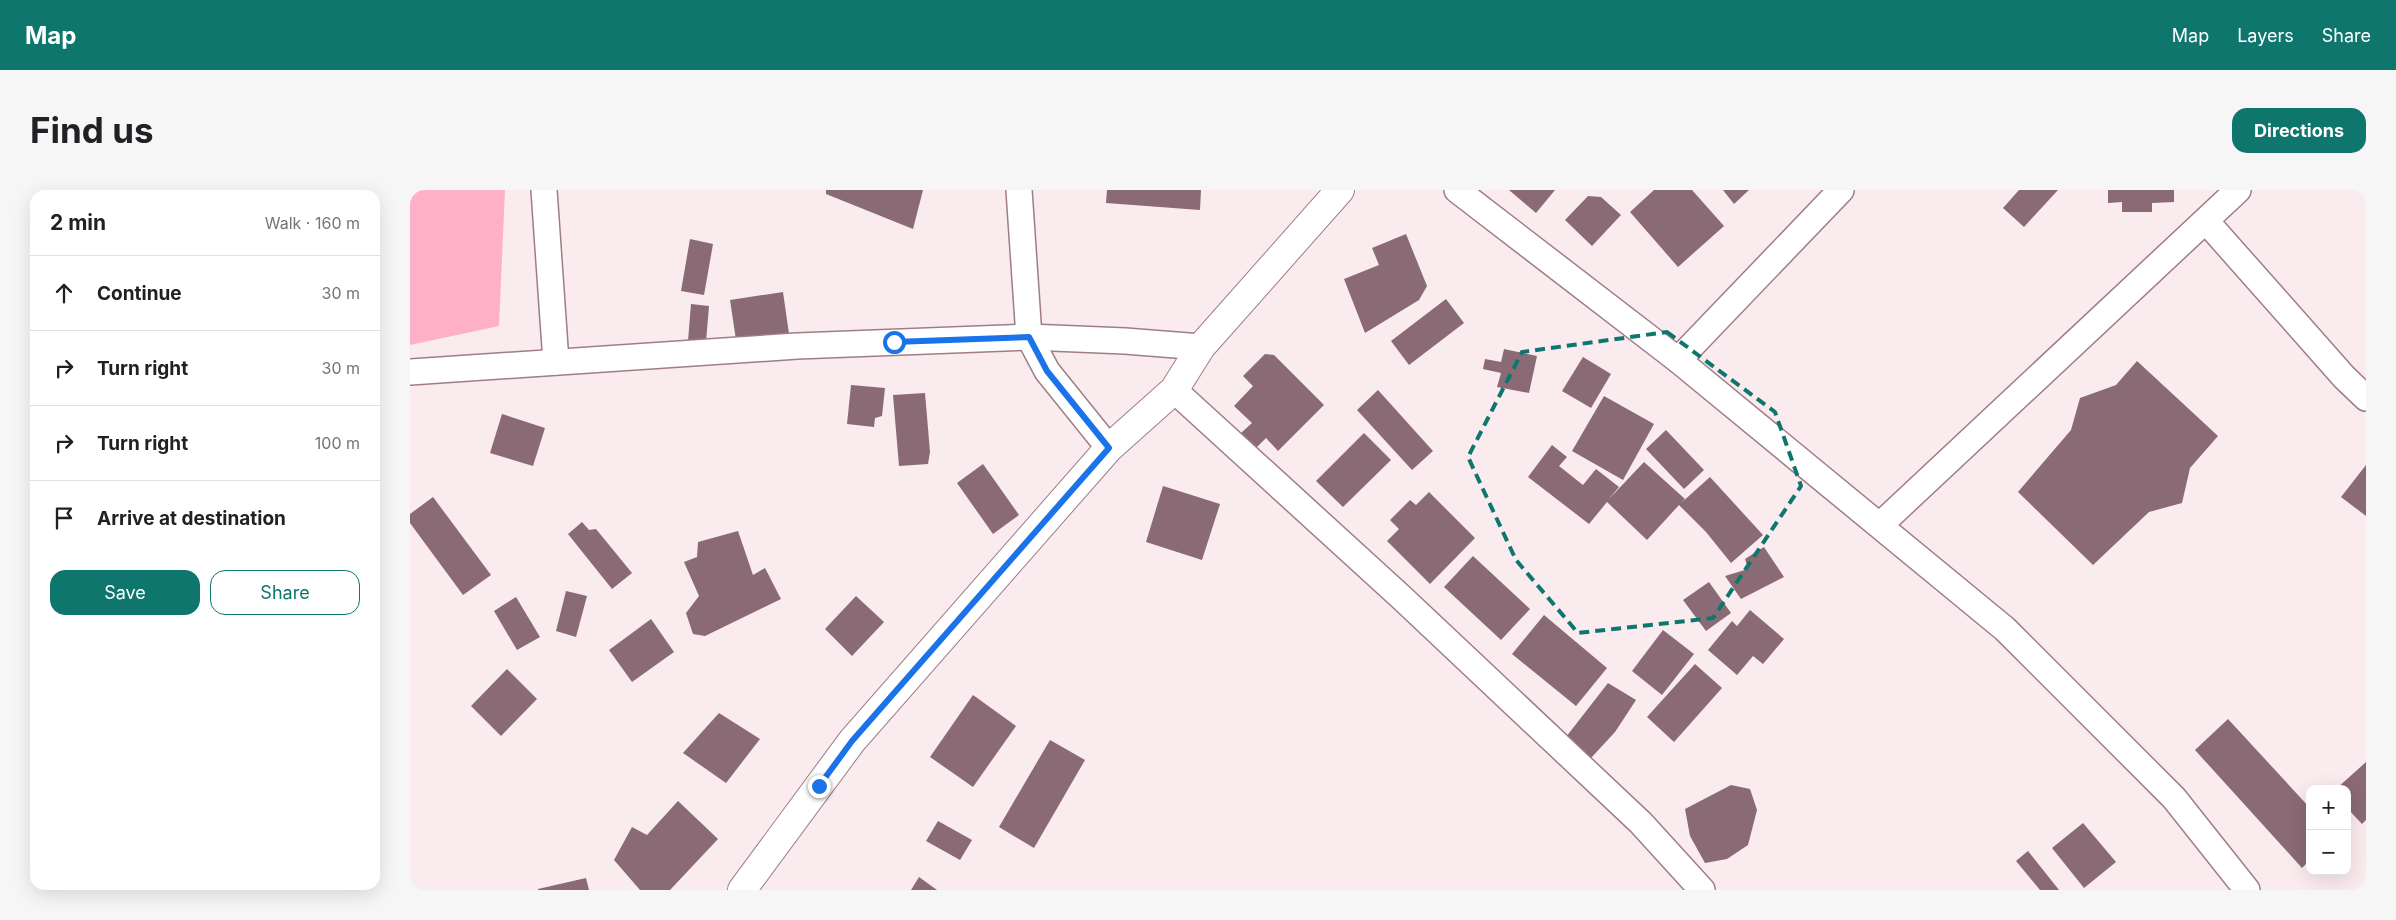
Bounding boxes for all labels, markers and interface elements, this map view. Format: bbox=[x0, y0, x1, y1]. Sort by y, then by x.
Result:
text: Map bbox=[25, 21, 76, 50]
text: Map bbox=[2172, 25, 2209, 46]
text: Layers bbox=[2237, 25, 2294, 46]
text: Share bbox=[2322, 25, 2371, 46]
button: Directions bbox=[2232, 108, 2366, 153]
text: Find us bbox=[30, 109, 154, 151]
text: 2 min bbox=[50, 210, 106, 235]
text: Walk · 160 m bbox=[265, 213, 360, 233]
icon: ahead bbox=[50, 279, 78, 307]
text: Continue bbox=[97, 282, 182, 305]
text: 30 m bbox=[322, 283, 360, 303]
route start bbox=[883, 331, 906, 354]
icon: right bbox=[50, 354, 78, 382]
text: Turn right bbox=[97, 357, 188, 380]
text: 30 m bbox=[322, 358, 360, 378]
icon: right bbox=[50, 429, 78, 457]
text: Turn right bbox=[97, 432, 188, 455]
text: 100 m bbox=[315, 433, 360, 453]
icon: arrive bbox=[50, 504, 78, 532]
text: Arrive at destination bbox=[97, 507, 286, 530]
button: Save bbox=[50, 570, 200, 615]
button: Share bbox=[210, 570, 360, 615]
route end bbox=[808, 775, 831, 798]
map controls bbox=[2306, 785, 2351, 875]
button: + bbox=[2306, 785, 2351, 830]
button: − bbox=[2306, 830, 2351, 875]

